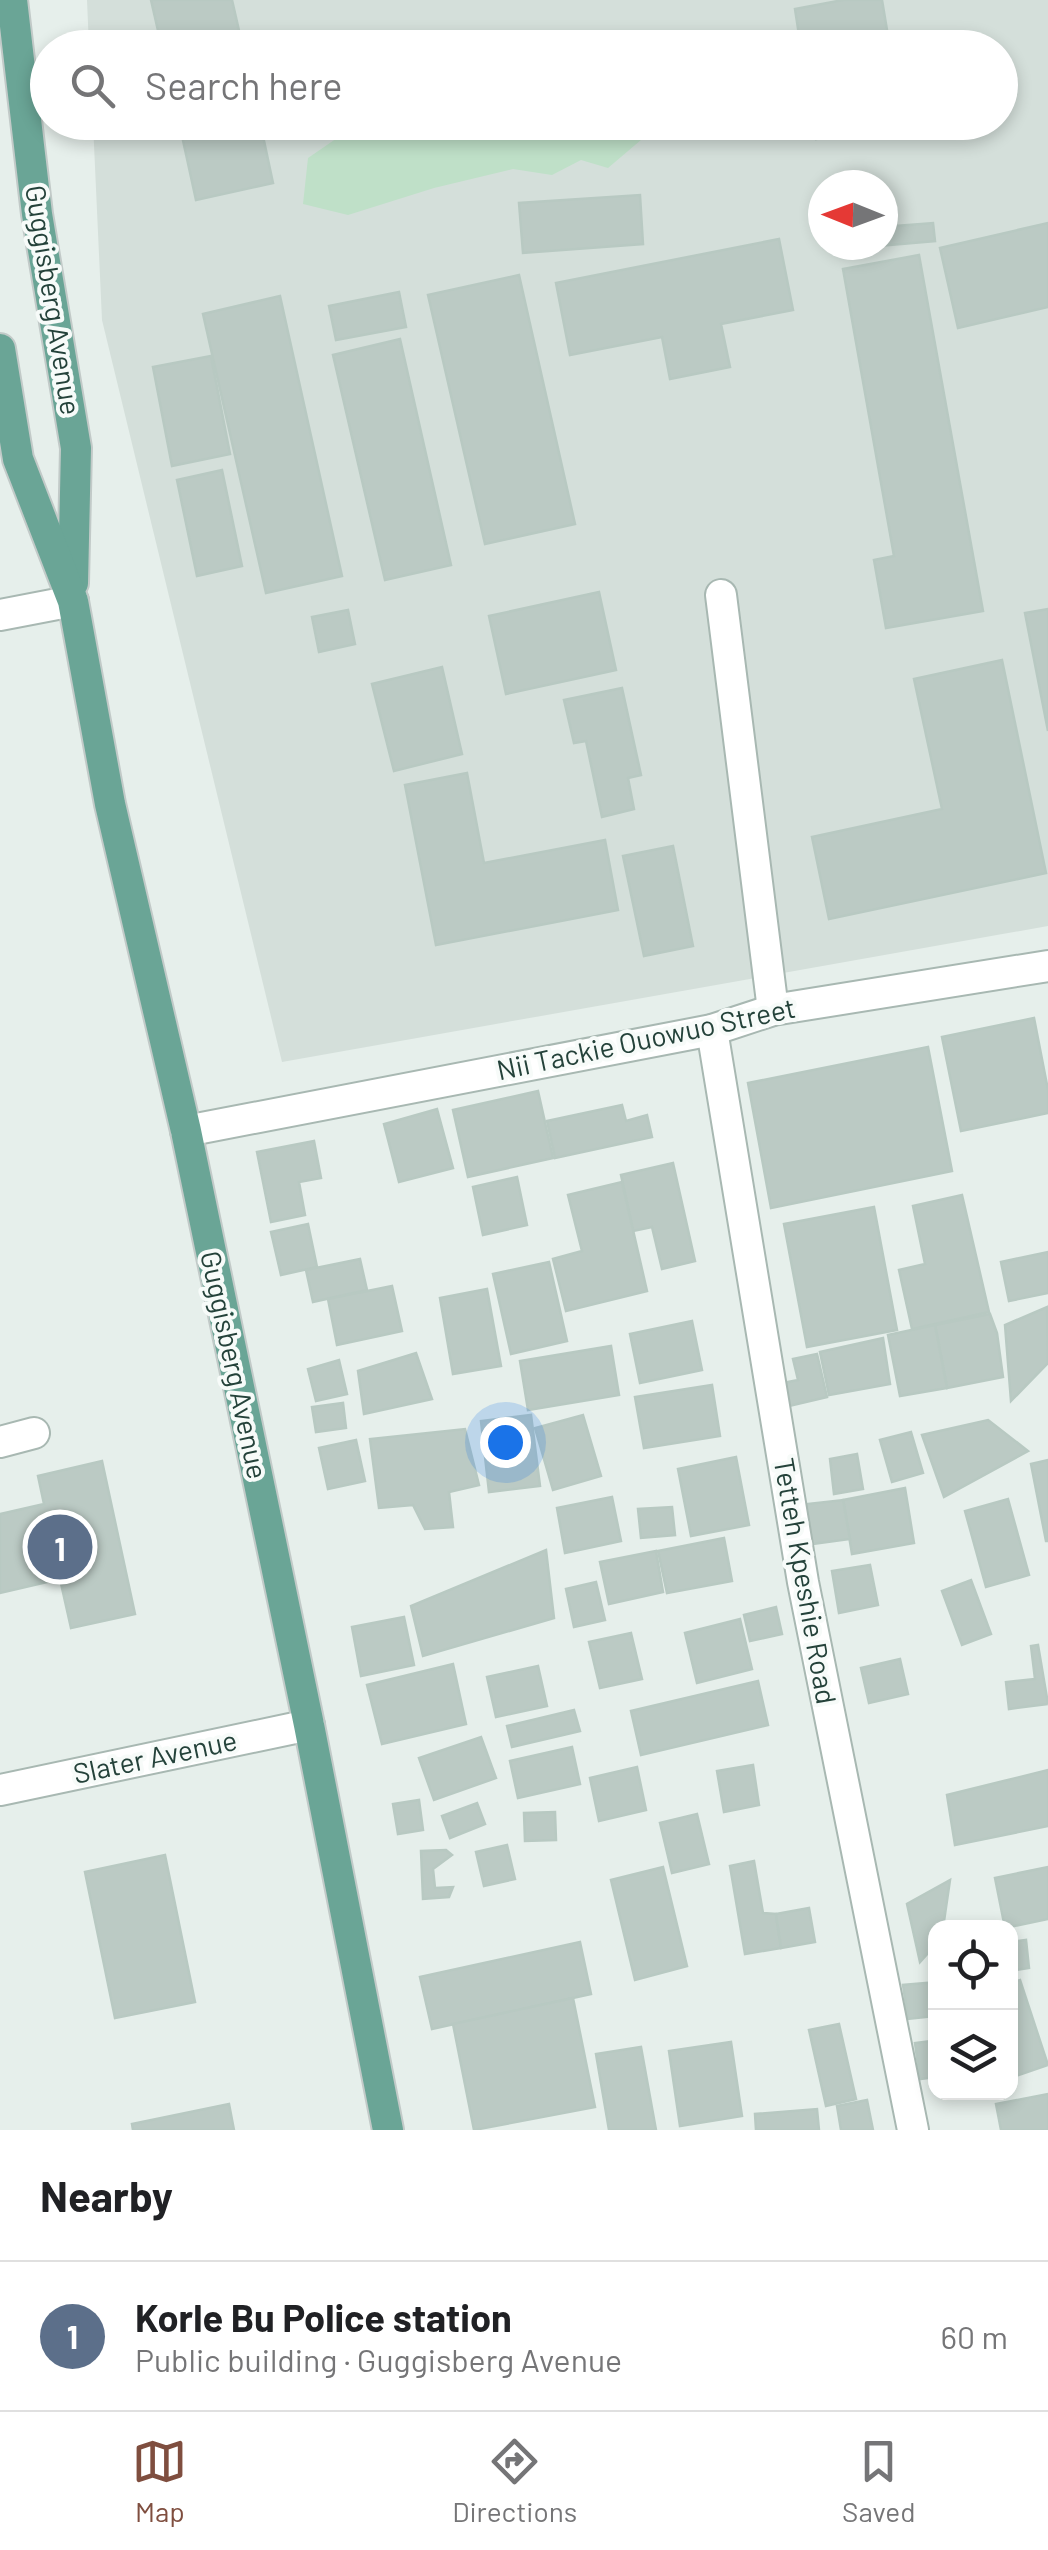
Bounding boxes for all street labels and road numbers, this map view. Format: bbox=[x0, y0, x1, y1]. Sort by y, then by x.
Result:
street label: Guggisberg Avenue bbox=[19, 183, 89, 417]
street label: Nii Tackie Ouowuo Street bbox=[493, 990, 798, 1086]
street label: Guggisberg Avenue bbox=[194, 1248, 276, 1482]
street label: Tetteh Kpeshie Road bbox=[768, 1455, 844, 1707]
street label: Slater Avenue bbox=[70, 1722, 240, 1790]

